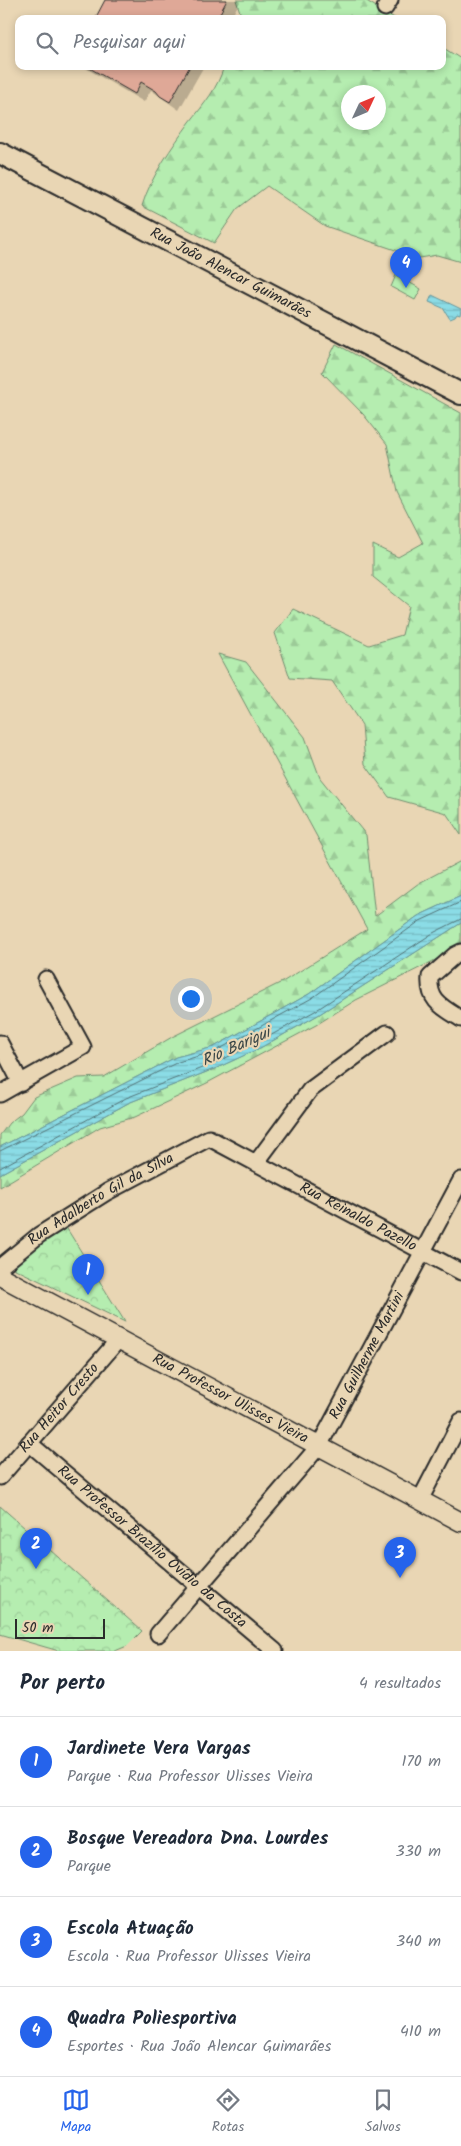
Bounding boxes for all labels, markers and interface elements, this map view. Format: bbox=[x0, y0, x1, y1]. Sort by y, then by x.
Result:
search box bbox=[15, 15, 446, 70]
text: Pesquisar aqui bbox=[73, 28, 185, 58]
icon: search bbox=[33, 29, 61, 57]
north arrow bbox=[341, 85, 386, 130]
street label: Rua João Alencar Guimarães bbox=[145, 221, 316, 326]
pin: 4 bbox=[390, 247, 422, 288]
your location bbox=[178, 986, 204, 1012]
water label: Rio Barigui bbox=[198, 1019, 277, 1073]
street label: Rua Adalberto Gil da Silva bbox=[22, 1147, 178, 1252]
street label: Rua Reinaldo Pazello bbox=[295, 1176, 421, 1258]
pin: 1 bbox=[72, 1254, 104, 1295]
street label: Rua Guilherme Martini bbox=[323, 1286, 412, 1424]
street label: Rua Professor Ulisses Vieira bbox=[148, 1347, 313, 1450]
street label: Rua Heitor Cresto bbox=[14, 1357, 105, 1459]
street label: Rua Professor Brazílio Ovídio da Costa bbox=[52, 1460, 252, 1634]
pin: 2 bbox=[20, 1528, 52, 1569]
pin: 3 bbox=[384, 1537, 416, 1578]
scale bar bbox=[15, 1616, 105, 1639]
text: 50 m bbox=[22, 1617, 53, 1639]
text: Por perto bbox=[20, 1667, 105, 1700]
text: 4 resultados bbox=[359, 1671, 441, 1696]
text: Jardinete Vera Vargas bbox=[67, 1734, 251, 1764]
text: 1 bbox=[34, 1749, 38, 1774]
text: 170 m bbox=[401, 1749, 441, 1774]
text: Parque · Rua Professor Ulisses Vieira bbox=[67, 1764, 313, 1789]
text: Bosque Vereadora Dna. Lourdes bbox=[67, 1824, 328, 1854]
text: 2 bbox=[31, 1839, 41, 1864]
text: 330 m bbox=[396, 1839, 441, 1864]
text: Parque bbox=[67, 1854, 111, 1879]
text: Escola Atuação bbox=[67, 1914, 194, 1944]
text: 3 bbox=[32, 1929, 40, 1954]
text: 340 m bbox=[396, 1929, 441, 1954]
text: Escola · Rua Professor Ulisses Vieira bbox=[67, 1944, 311, 1969]
text: Quadra Poliesportiva bbox=[67, 2004, 237, 2034]
text: 4 bbox=[32, 2019, 40, 2044]
text: 410 m bbox=[400, 2019, 441, 2044]
text: Esportes · Rua João Alencar Guimarães bbox=[67, 2034, 331, 2059]
tab: Mapa bbox=[60, 2086, 91, 2138]
tab: Rotas bbox=[212, 2086, 244, 2138]
tab: Salvos bbox=[365, 2086, 401, 2138]

